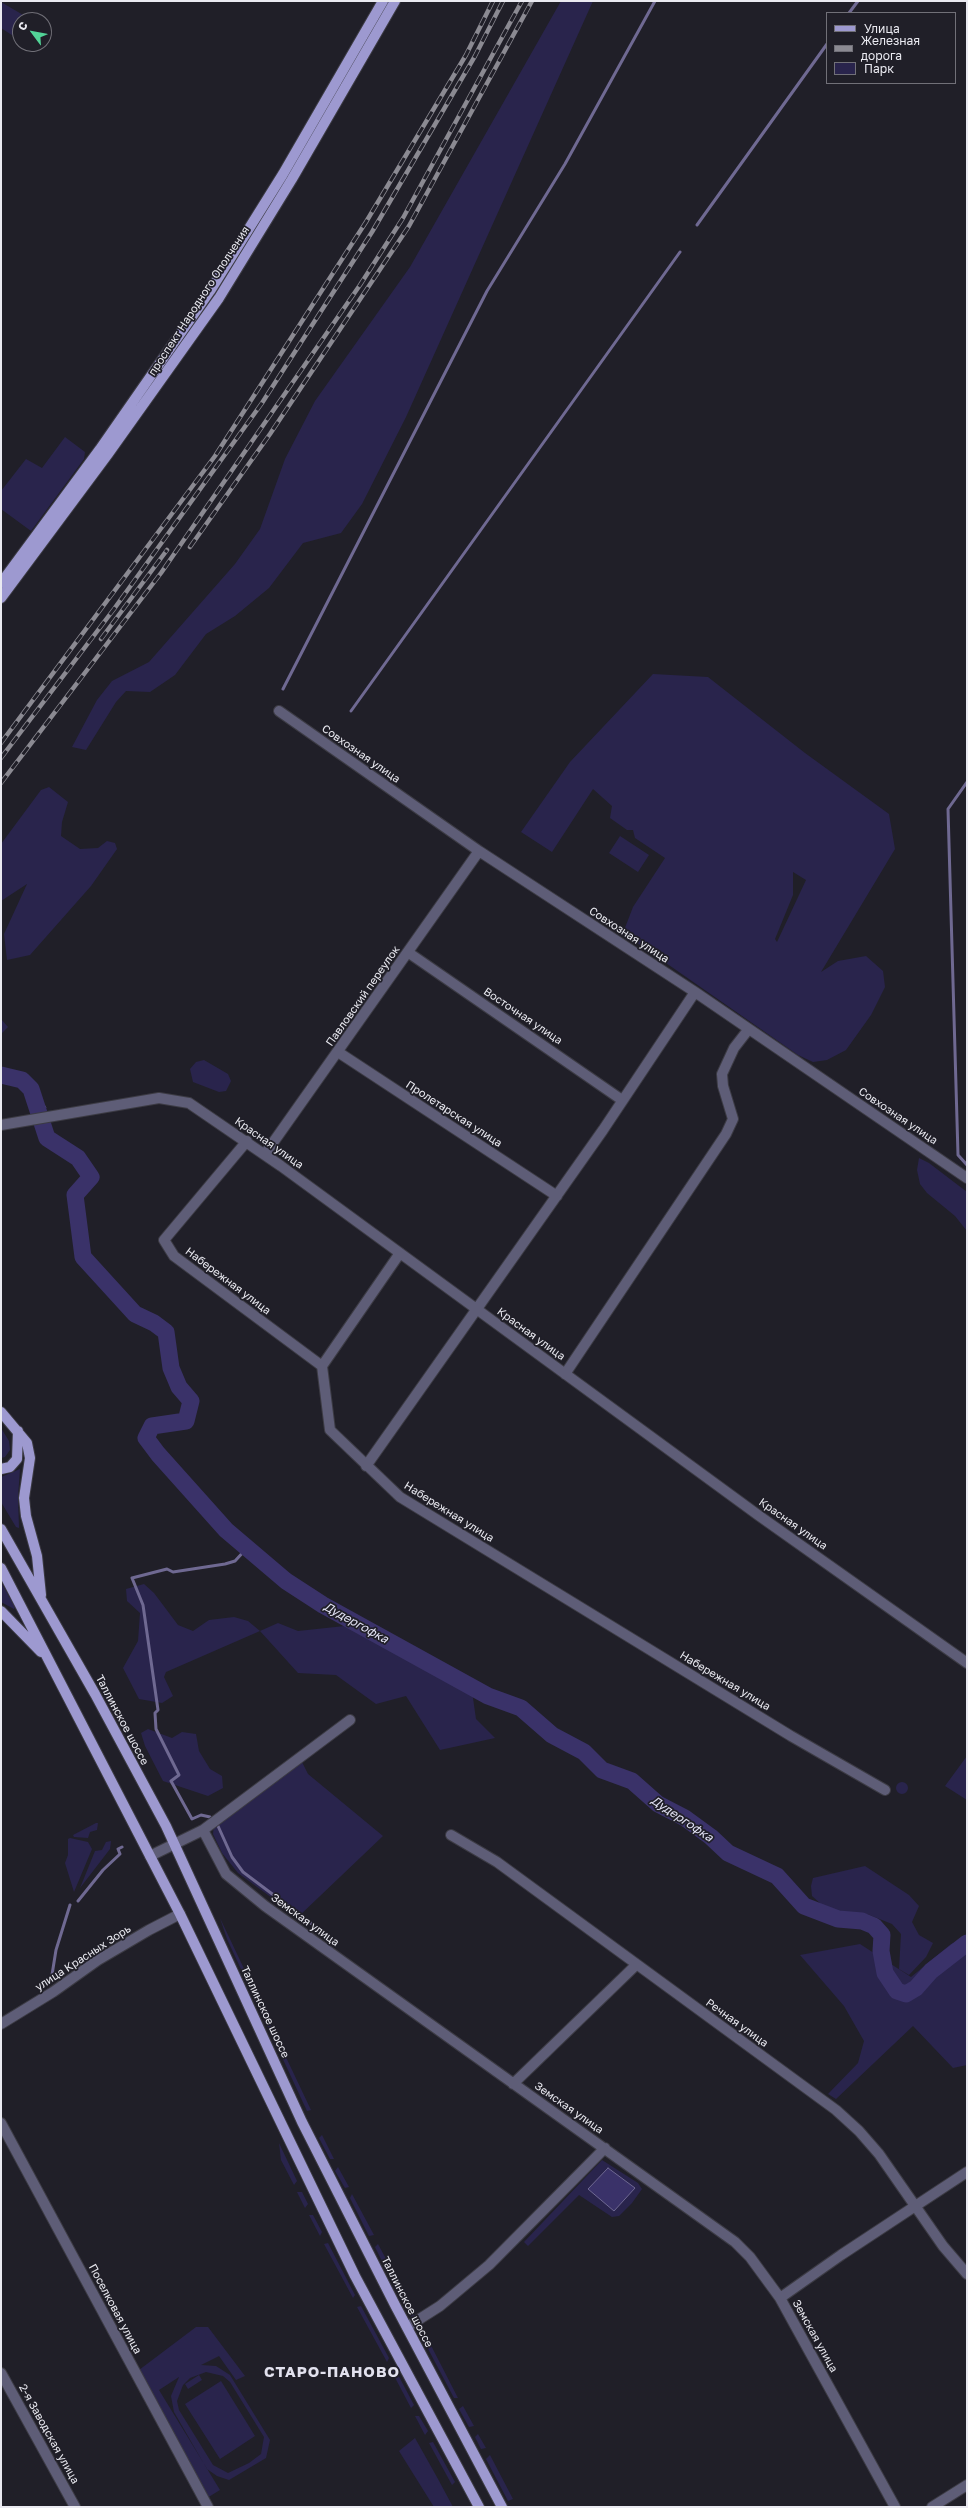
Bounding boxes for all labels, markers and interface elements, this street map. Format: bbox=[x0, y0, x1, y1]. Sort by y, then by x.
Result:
north arrow bbox=[12, 12, 52, 52]
legend bbox=[826, 12, 956, 84]
text: С bbox=[15, 19, 30, 33]
text: Улица bbox=[864, 21, 900, 36]
text: Железная дорога bbox=[861, 33, 920, 63]
text: Парк bbox=[864, 61, 894, 76]
street label: проспект Народного Ополчения bbox=[146, 224, 252, 378]
street label: Совхозная улица bbox=[319, 722, 403, 786]
street label: Совхозная улица bbox=[587, 904, 671, 966]
street label: Павловский переулок bbox=[323, 943, 403, 1049]
street label: Восточная улица bbox=[481, 985, 565, 1047]
street label: Пролетарская улица bbox=[403, 1078, 505, 1150]
street label: Совхозная улица bbox=[856, 1085, 940, 1147]
street label: Красная улица bbox=[232, 1114, 306, 1172]
street label: Набережная улица bbox=[183, 1245, 273, 1317]
street label: Красная улица bbox=[494, 1305, 568, 1363]
street label: Набережная улица bbox=[402, 1479, 496, 1545]
street label: Красная улица bbox=[756, 1495, 830, 1553]
water label: Дудергофка bbox=[321, 1599, 391, 1647]
street label: Набережная улица bbox=[677, 1649, 773, 1713]
street label: Таллинское шоссе bbox=[93, 1673, 151, 1767]
water label: Дудергофка bbox=[648, 1793, 716, 1845]
street label: Земская улица bbox=[268, 1891, 342, 1949]
street label: улица Красных Зорь bbox=[33, 1922, 133, 1994]
street label: Таллинское шоссе bbox=[238, 1964, 292, 2060]
street label: Речная улица bbox=[703, 1996, 771, 2050]
street label: Земская улица bbox=[532, 2079, 606, 2137]
street label: Таллинское шоссе bbox=[378, 2254, 436, 2350]
street label: Поселковая улица bbox=[86, 2262, 144, 2356]
street label: Земская улица bbox=[790, 2297, 840, 2375]
district label: СТАРО-ПАНОВО bbox=[264, 2363, 400, 2381]
street label: 2-я Заводская улица bbox=[16, 2382, 82, 2486]

